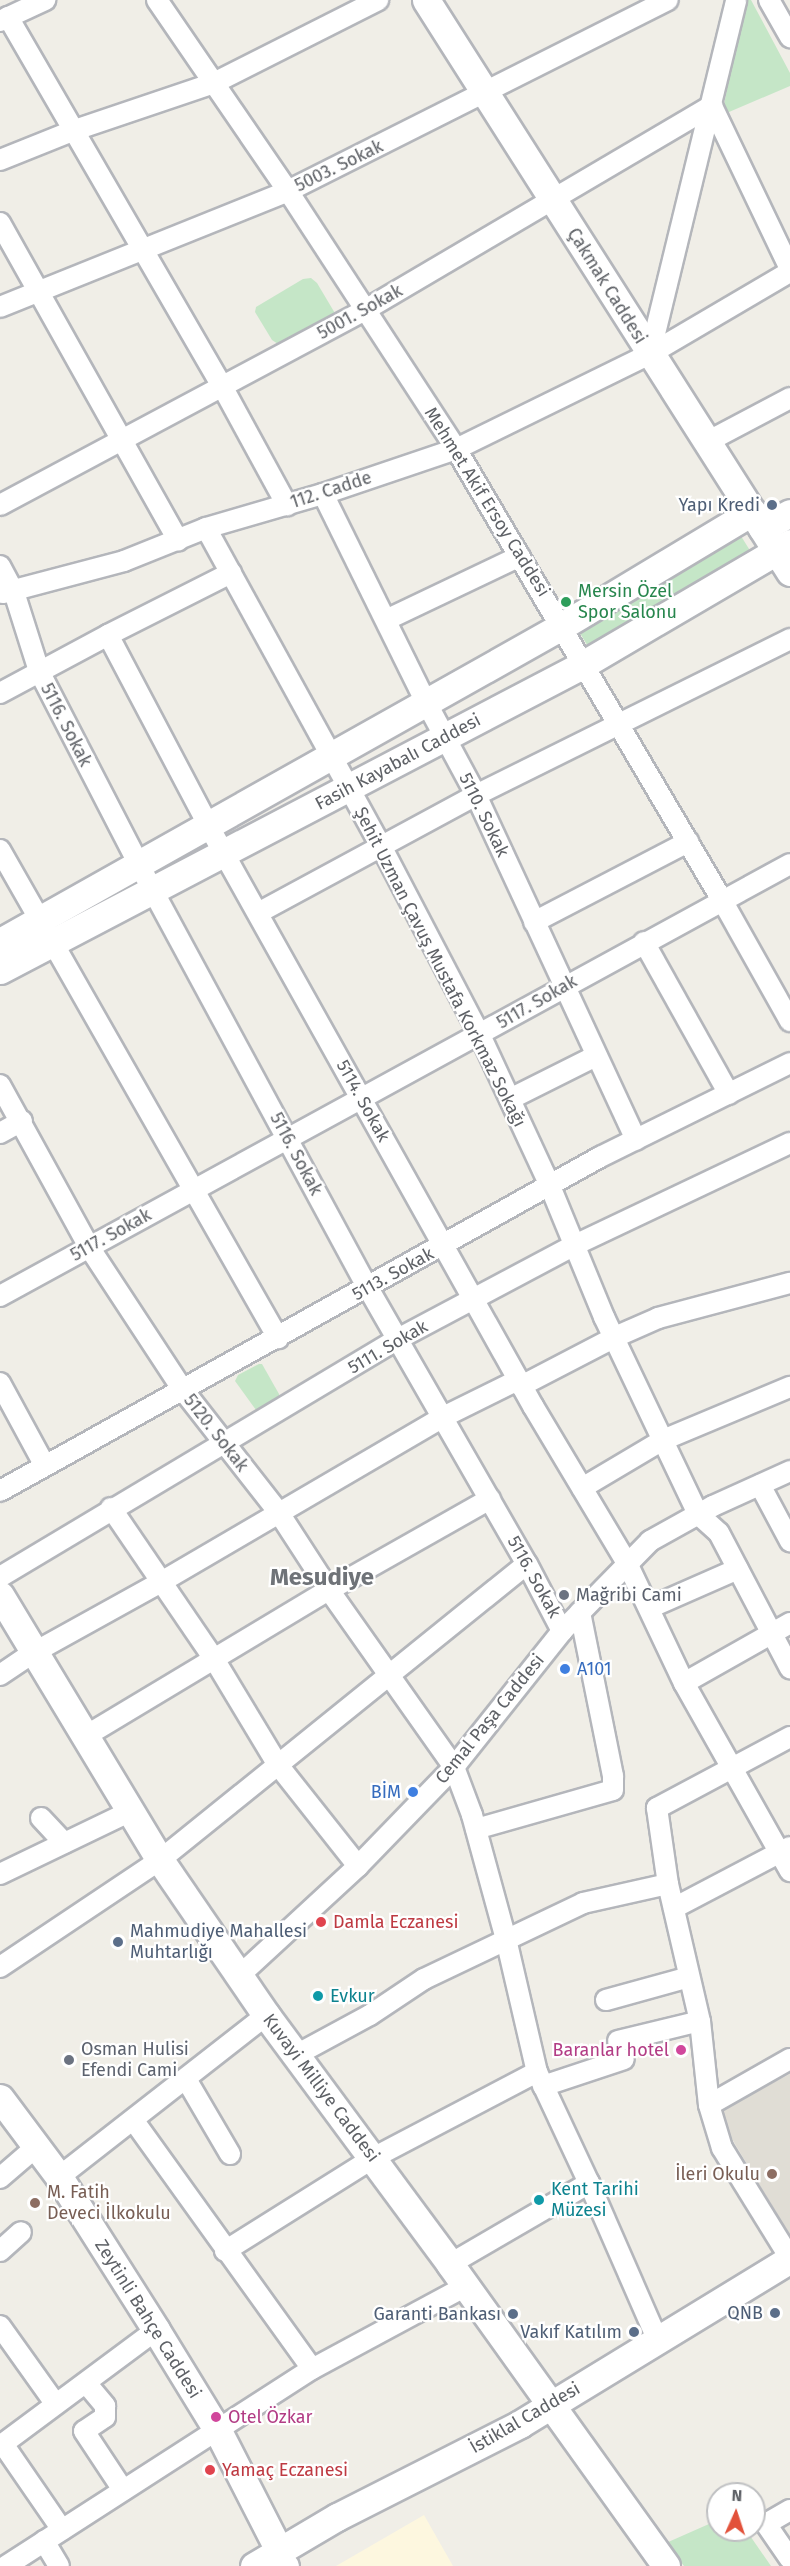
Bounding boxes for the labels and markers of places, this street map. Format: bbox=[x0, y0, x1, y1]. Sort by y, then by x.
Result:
place label: Yapı Kredi bbox=[679, 494, 760, 516]
marker: Yapı Kredi bbox=[765, 498, 779, 512]
place label: Mersin Özel Spor Salonu bbox=[578, 581, 677, 624]
marker: Mersin Özel Spor Salonu bbox=[559, 595, 573, 609]
place label: Mağribi Cami bbox=[576, 1584, 682, 1606]
marker: Mağribi Cami bbox=[557, 1588, 571, 1602]
place label: A101 bbox=[577, 1658, 612, 1680]
marker: A101 bbox=[558, 1662, 572, 1676]
place label: BİM bbox=[371, 1781, 401, 1803]
marker: BİM bbox=[406, 1785, 420, 1799]
place label: Damla Eczanesi bbox=[333, 1911, 458, 1933]
marker: Damla Eczanesi bbox=[314, 1915, 328, 1929]
place label: Mahmudiye Mahallesi Muhtarlığı bbox=[130, 1921, 307, 1964]
marker: Mahmudiye Mahallesi Muhtarlığı bbox=[111, 1935, 125, 1949]
place label: Evkur bbox=[330, 1985, 375, 2007]
marker: Evkur bbox=[311, 1989, 325, 2003]
place label: Osman Hulisi Efendi Cami bbox=[81, 2039, 189, 2082]
place label: Baranlar hotel bbox=[553, 2039, 669, 2061]
marker: Baranlar hotel bbox=[674, 2043, 688, 2057]
marker: Osman Hulisi Efendi Cami bbox=[62, 2053, 76, 2067]
place label: İleri Okulu bbox=[675, 2163, 760, 2185]
marker: İleri Okulu bbox=[765, 2167, 779, 2181]
place label: Kent Tarihi Müzesi bbox=[551, 2179, 639, 2222]
place label: M. Fatih Deveci İlkokulu bbox=[47, 2182, 171, 2224]
marker: Kent Tarihi Müzesi bbox=[532, 2193, 546, 2207]
marker: M. Fatih Deveci İlkokulu bbox=[28, 2196, 42, 2210]
place label: QNB bbox=[727, 2302, 763, 2324]
place label: Garanti Bankası bbox=[374, 2303, 501, 2325]
marker: QNB bbox=[768, 2306, 782, 2320]
marker: Garanti Bankası bbox=[506, 2307, 520, 2321]
place label: Vakıf Katılım bbox=[520, 2321, 622, 2343]
marker: Vakıf Katılım bbox=[627, 2325, 641, 2339]
place label: Otel Özkar bbox=[228, 2406, 312, 2428]
marker: Otel Özkar bbox=[209, 2410, 223, 2424]
place label: Yamaç Eczanesi bbox=[222, 2459, 348, 2481]
marker: Yamaç Eczanesi bbox=[203, 2463, 217, 2477]

